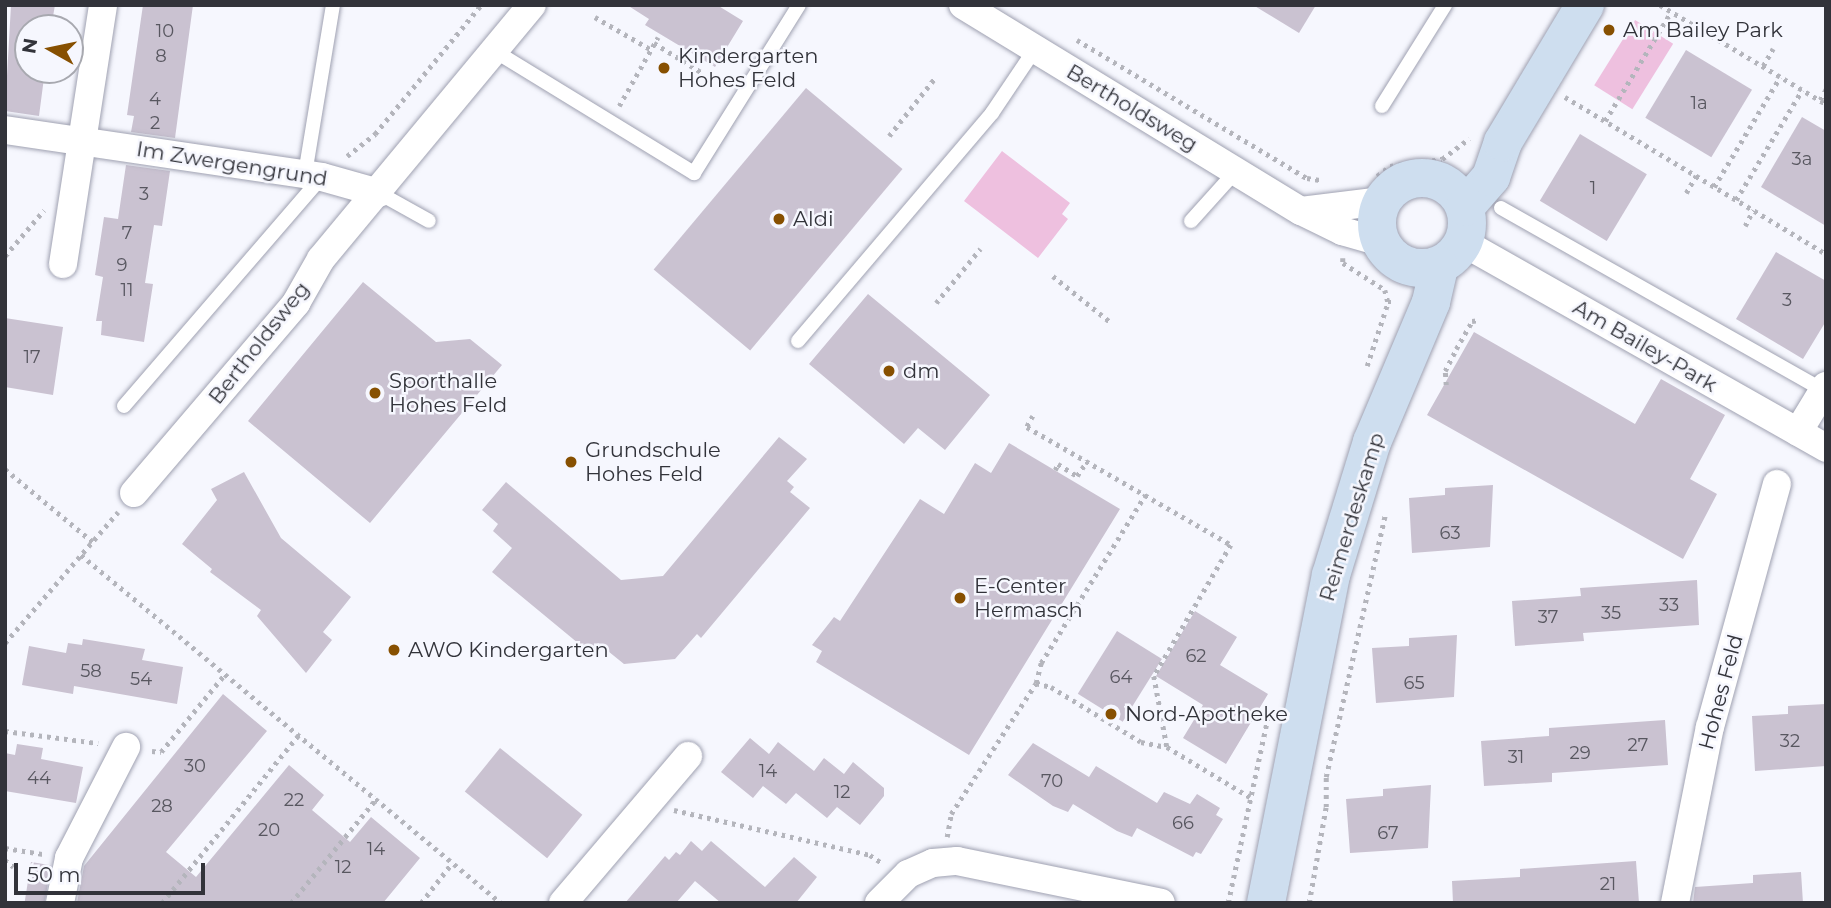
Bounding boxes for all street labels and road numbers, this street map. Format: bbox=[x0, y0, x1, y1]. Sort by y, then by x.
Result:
street label: Bertholdsweg bbox=[1062, 59, 1202, 157]
street label: Im Zwergengrund bbox=[135, 136, 329, 192]
street label: Bertholdsweg bbox=[203, 277, 315, 409]
street label: Am Bailey-Park bbox=[1569, 295, 1721, 397]
street label: Reimerdeskamp bbox=[1314, 430, 1390, 604]
street label: Hohes Feld bbox=[1694, 632, 1748, 752]

